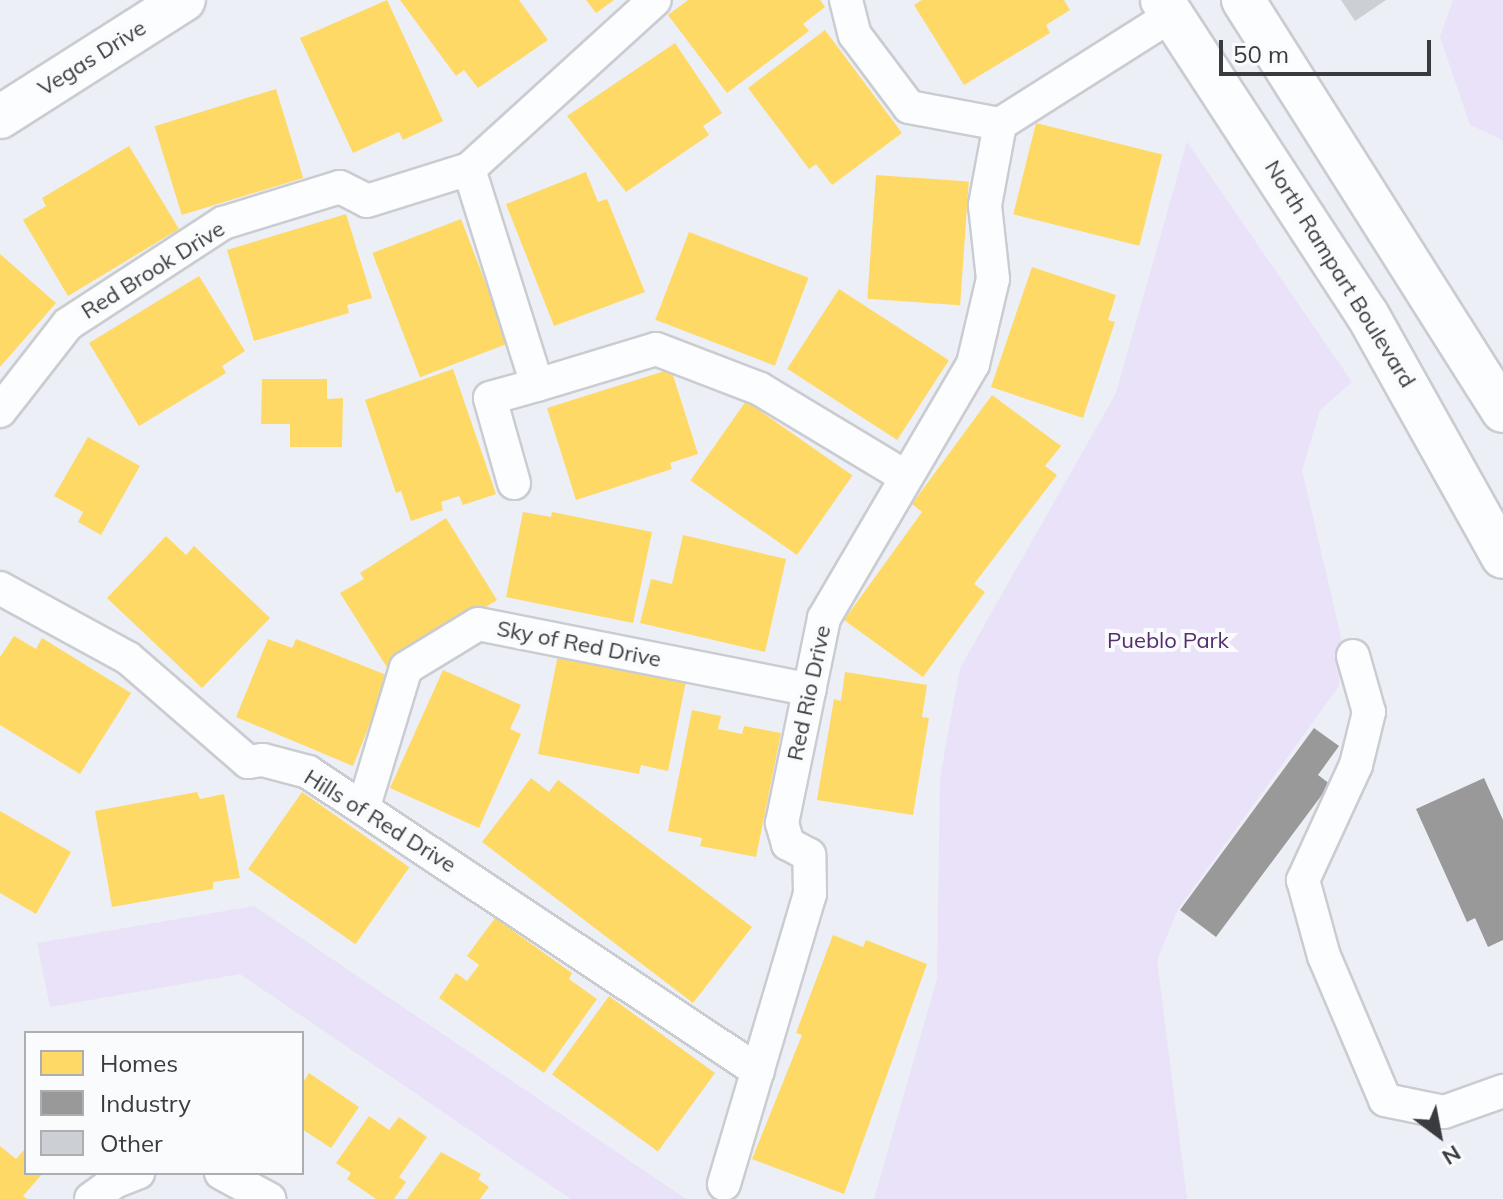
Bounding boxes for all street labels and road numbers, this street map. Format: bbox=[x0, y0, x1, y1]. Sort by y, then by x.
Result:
street label: Vegas Drive bbox=[33, 14, 151, 102]
street label: North Rampart Boulevard bbox=[1259, 155, 1421, 393]
street label: Red Brook Drive bbox=[76, 215, 230, 325]
street label: Sky of Red Drive bbox=[495, 615, 663, 673]
street label: Red Rio Drive bbox=[782, 623, 836, 763]
street label: Hills of Red Drive bbox=[299, 764, 461, 878]

